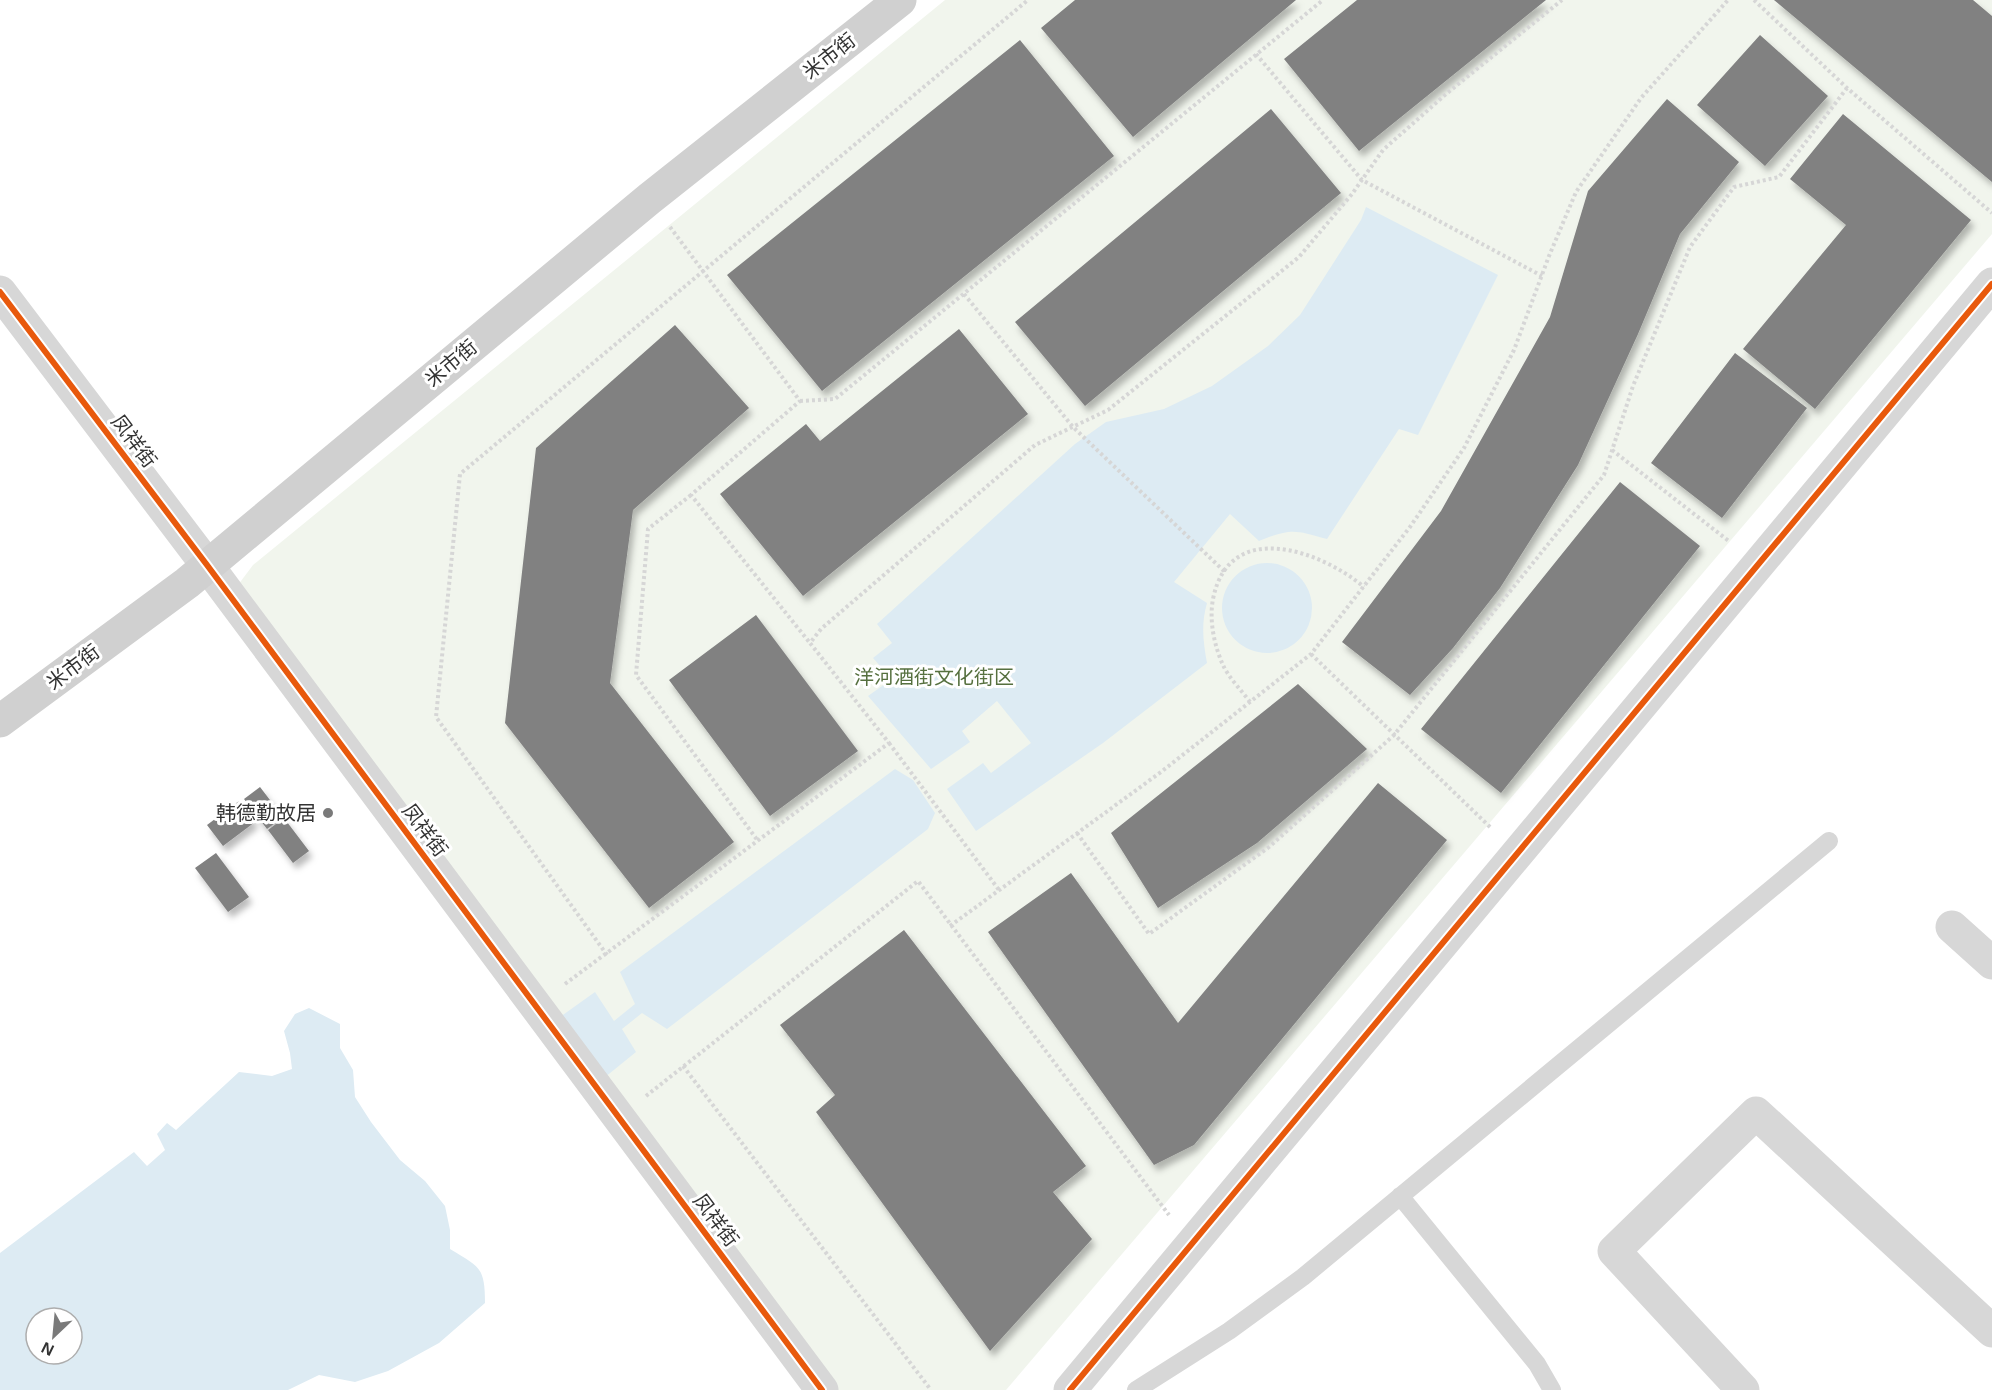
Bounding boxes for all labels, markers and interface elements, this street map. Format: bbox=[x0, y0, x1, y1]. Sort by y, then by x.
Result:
street label: 米市街 bbox=[799, 29, 859, 83]
street label: 米市街 bbox=[421, 335, 481, 391]
street label: 凤祥街 bbox=[107, 410, 161, 472]
street label: 米市街 bbox=[42, 640, 104, 694]
park label: 洋河酒街文化街区 bbox=[854, 666, 1014, 688]
street label: 凤祥街 bbox=[398, 799, 452, 861]
place label: 韩德勤故居 bbox=[216, 802, 316, 824]
marker: 韩德勤故居 bbox=[321, 806, 335, 820]
street label: 凤祥街 bbox=[689, 1189, 743, 1251]
north arrow bbox=[24, 1306, 84, 1366]
text: N bbox=[39, 1339, 57, 1359]

